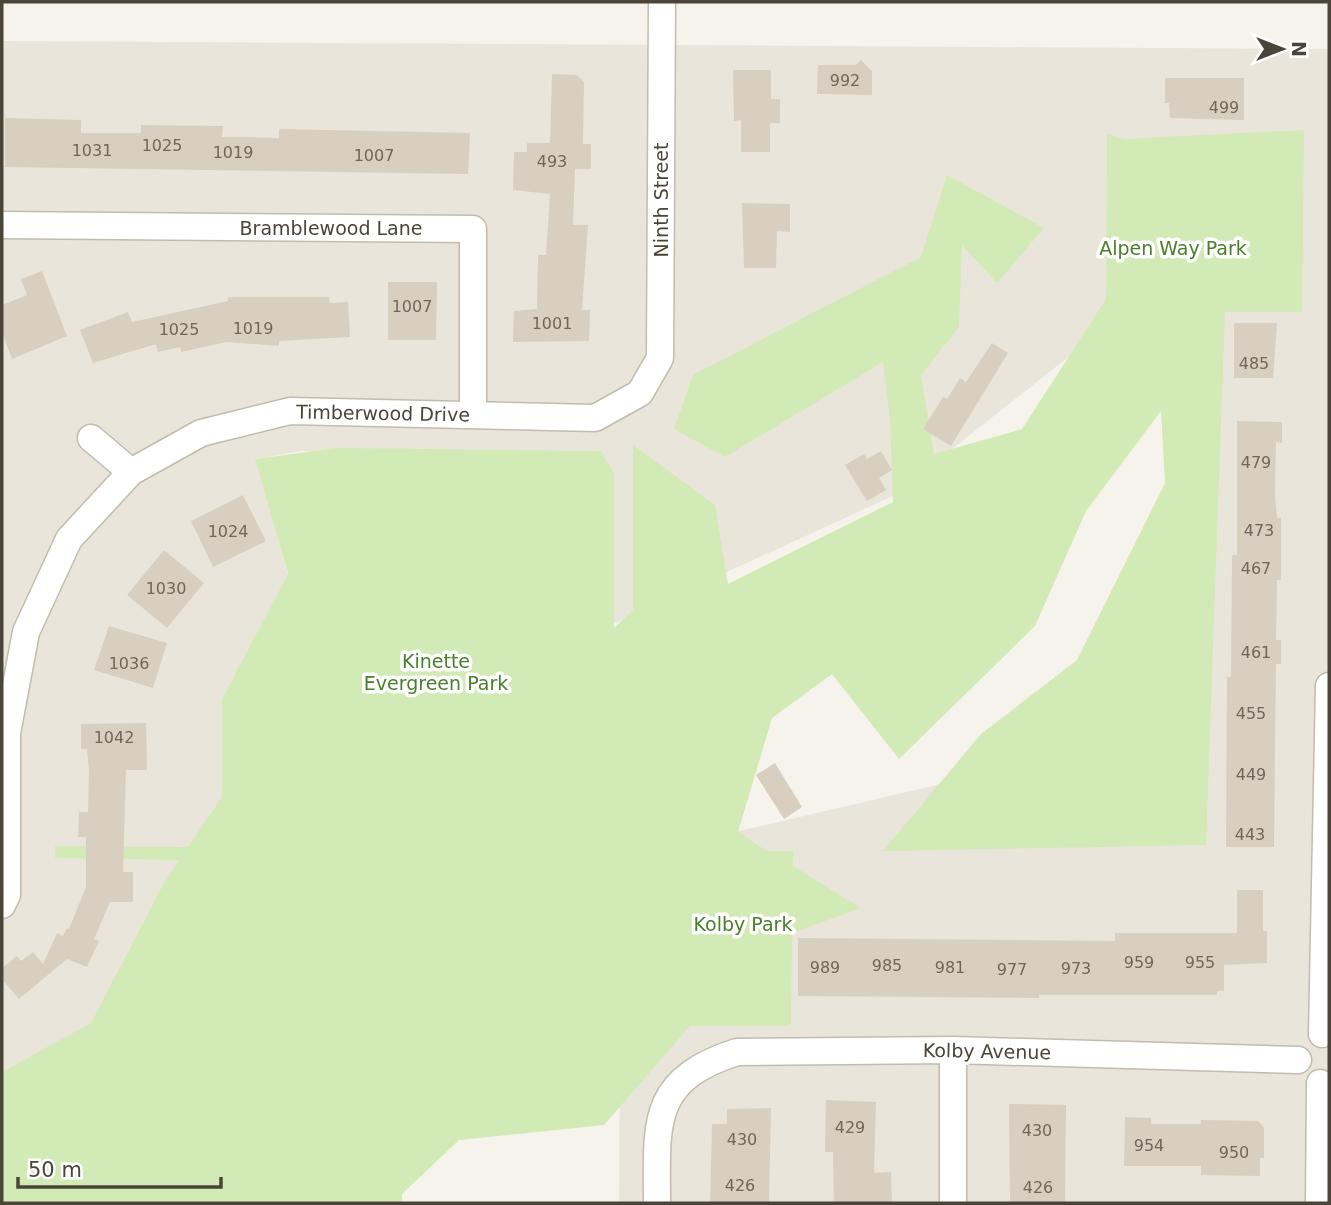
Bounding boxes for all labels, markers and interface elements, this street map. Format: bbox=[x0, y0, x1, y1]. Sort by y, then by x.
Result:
north arrow bbox=[1247, 14, 1317, 84]
text: N bbox=[1288, 41, 1310, 57]
house number: 992 bbox=[830, 71, 860, 90]
house number: 499 bbox=[1209, 98, 1239, 117]
house number: 1025 bbox=[142, 136, 182, 155]
house number: 1031 bbox=[72, 141, 112, 160]
house number: 1019 bbox=[213, 143, 253, 162]
street label: Ninth Street bbox=[650, 143, 672, 257]
house number: 1007 bbox=[354, 146, 394, 165]
house number: 493 bbox=[537, 152, 567, 171]
street label: Bramblewood Lane bbox=[240, 217, 422, 239]
park label: Alpen Way Park bbox=[1099, 237, 1247, 259]
house number: 1007 bbox=[392, 297, 432, 316]
house number: 1001 bbox=[532, 314, 572, 333]
house number: 1019 bbox=[233, 319, 273, 338]
house number: 1025 bbox=[159, 320, 199, 339]
house number: 485 bbox=[1239, 354, 1269, 373]
street label: Timberwood Drive bbox=[295, 400, 470, 426]
house number: 479 bbox=[1241, 453, 1271, 472]
house number: 473 bbox=[1244, 521, 1274, 540]
house number: 1024 bbox=[208, 522, 248, 541]
house number: 467 bbox=[1241, 559, 1271, 578]
house number: 1030 bbox=[146, 579, 186, 598]
house number: 461 bbox=[1241, 643, 1271, 662]
park label: Kinette Evergreen Park bbox=[364, 650, 508, 694]
house number: 1036 bbox=[109, 654, 149, 673]
house number: 455 bbox=[1236, 704, 1266, 723]
house number: 1042 bbox=[94, 728, 134, 747]
house number: 449 bbox=[1236, 765, 1266, 784]
house number: 443 bbox=[1235, 825, 1265, 844]
park label: Kolby Park bbox=[694, 913, 792, 935]
house number: 959 bbox=[1124, 953, 1154, 972]
house number: 955 bbox=[1185, 953, 1215, 972]
house number: 985 bbox=[872, 956, 902, 975]
house number: 989 bbox=[810, 958, 840, 977]
house number: 981 bbox=[935, 958, 965, 977]
house number: 973 bbox=[1061, 959, 1091, 978]
house number: 977 bbox=[997, 960, 1027, 979]
street label: Kolby Avenue bbox=[923, 1039, 1051, 1063]
house number: 429 bbox=[835, 1118, 865, 1137]
house number: 430 bbox=[1022, 1121, 1052, 1140]
house number: 430 bbox=[727, 1130, 757, 1149]
house number: 954 bbox=[1134, 1136, 1164, 1155]
house number: 950 bbox=[1219, 1143, 1249, 1162]
scale bar bbox=[18, 1146, 220, 1190]
text: 50 m bbox=[28, 1158, 82, 1182]
house number: 426 bbox=[725, 1176, 755, 1195]
house number: 426 bbox=[1023, 1178, 1053, 1197]

